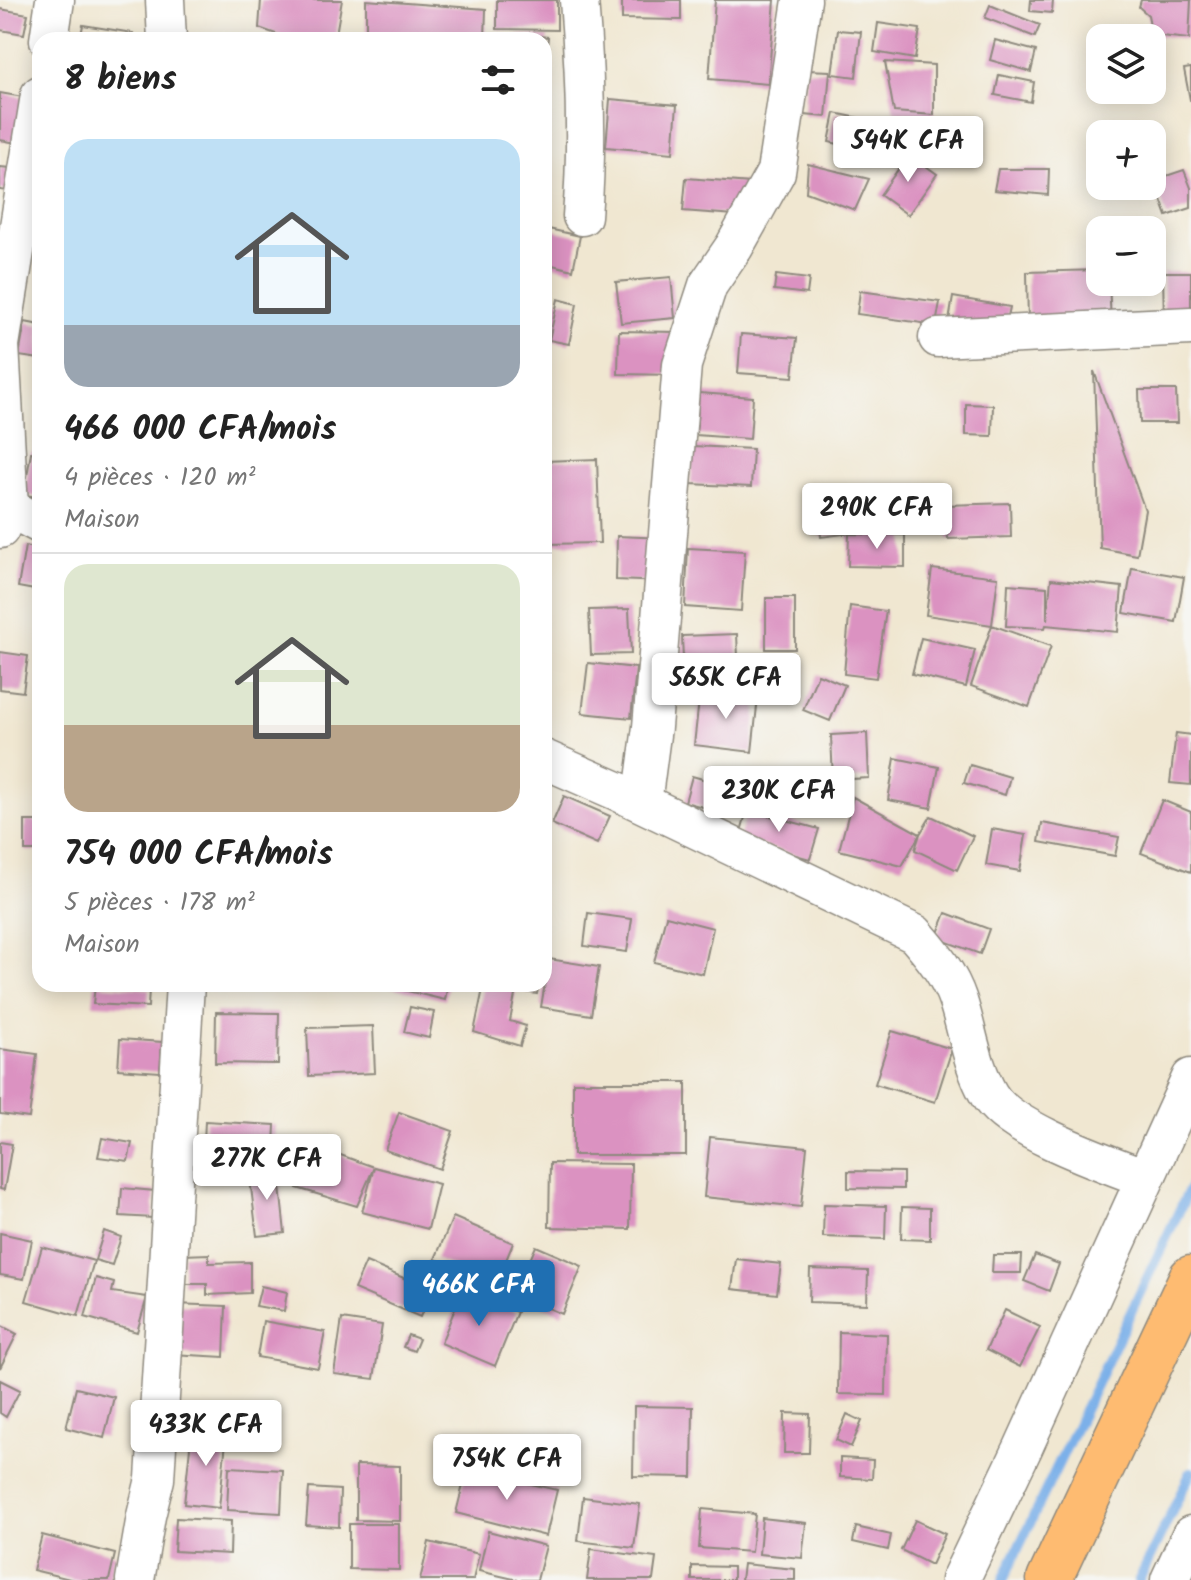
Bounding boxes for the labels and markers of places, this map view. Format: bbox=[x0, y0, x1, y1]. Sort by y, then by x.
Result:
pin: 544K CFA bbox=[825, 116, 991, 184]
pin: 290K CFA bbox=[794, 483, 960, 551]
pin: 565K CFA bbox=[643, 653, 809, 721]
pin: 230K CFA bbox=[696, 766, 862, 834]
pin: 277K CFA bbox=[184, 1134, 350, 1202]
pin: 466K CFA bbox=[396, 1260, 562, 1328]
pin: 433K CFA bbox=[123, 1400, 289, 1468]
pin: 754K CFA bbox=[424, 1434, 590, 1502]

